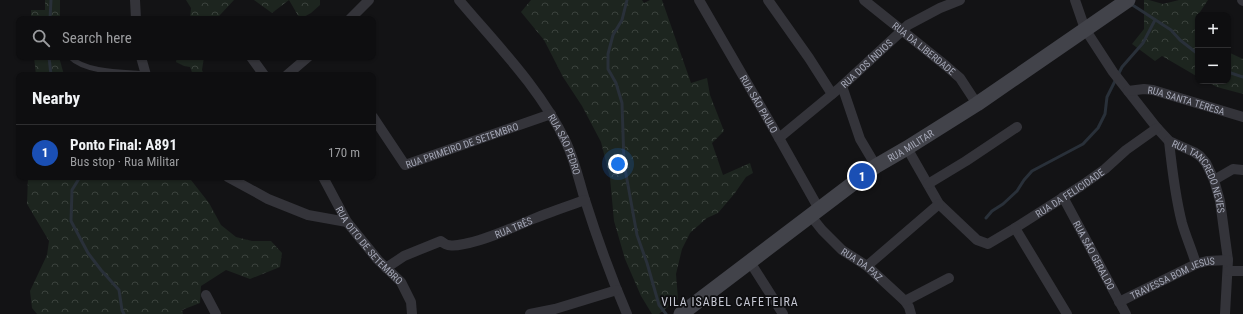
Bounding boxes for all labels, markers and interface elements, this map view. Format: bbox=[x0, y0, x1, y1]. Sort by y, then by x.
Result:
map controls bbox=[1195, 12, 1231, 84]
button: + bbox=[1195, 12, 1231, 48]
search box bbox=[16, 16, 376, 60]
street label: RUA DA LIBERDADE bbox=[890, 20, 958, 77]
icon: search bbox=[30, 27, 52, 49]
text: Search here bbox=[62, 29, 132, 47]
street label: RUA DOS ÍNDIOS bbox=[838, 37, 895, 90]
button: − bbox=[1195, 48, 1231, 84]
street label: RUA SÃO PAULO bbox=[738, 73, 780, 135]
street label: RUA SANTA TERESA bbox=[1147, 84, 1227, 117]
text: Nearby bbox=[32, 88, 80, 108]
street label: RUA SÃO PEDRO bbox=[546, 112, 583, 176]
street label: RUA PRIMEIRO DE SETEMBRO bbox=[404, 120, 520, 170]
street label: RUA MILITAR bbox=[886, 127, 936, 164]
text: Ponto Final: A891 bbox=[70, 136, 177, 154]
street label: RUA TANCREDO NEVES bbox=[1170, 138, 1227, 214]
text: 1 bbox=[42, 145, 48, 160]
text: 170 m bbox=[328, 145, 360, 160]
text: Bus stop · Rua Militar bbox=[70, 154, 179, 169]
your location bbox=[608, 154, 628, 174]
pin: 1 bbox=[849, 161, 875, 191]
street label: RUA DA FELICIDADE bbox=[1033, 166, 1106, 219]
street label: RUA OITO DE SETEMBRO bbox=[334, 204, 405, 286]
street label: RUA TRÊS bbox=[493, 215, 534, 240]
street label: RUA SÃO GERALDO bbox=[1071, 219, 1117, 291]
street label: RUA DA PAZ bbox=[839, 246, 885, 283]
street label: TRAVESSA BOM JESUS bbox=[1128, 255, 1215, 301]
district label: VILA ISABEL CAFETEIRA bbox=[661, 295, 799, 309]

